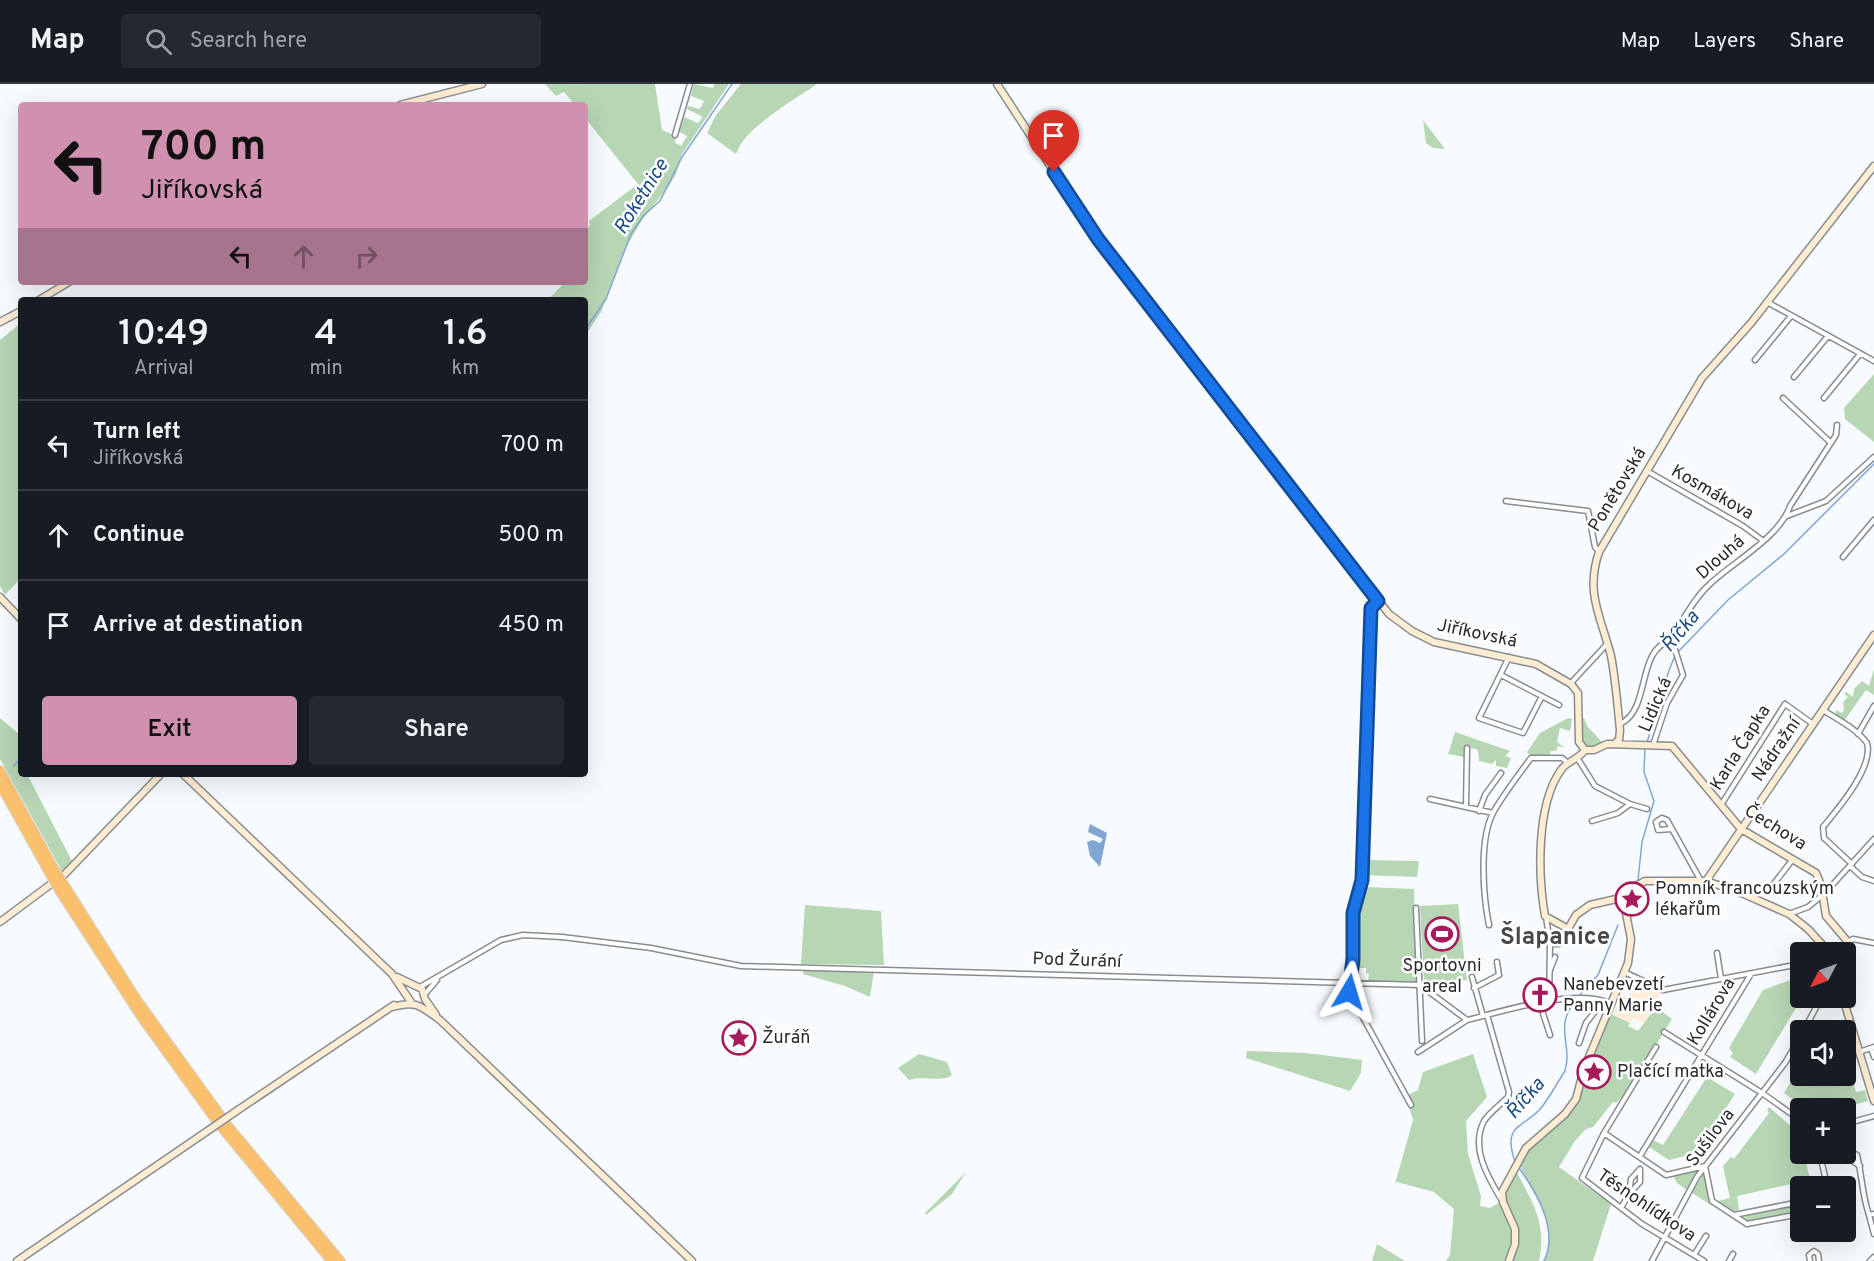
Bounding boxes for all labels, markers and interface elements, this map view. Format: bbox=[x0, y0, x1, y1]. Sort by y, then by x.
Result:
search box bbox=[121, 14, 541, 68]
text: Map bbox=[30, 23, 85, 59]
icon: search bbox=[142, 25, 175, 58]
text: Search here bbox=[190, 28, 307, 55]
text: Map bbox=[1621, 28, 1660, 55]
text: Layers bbox=[1693, 28, 1756, 55]
text: Share bbox=[1789, 28, 1844, 55]
pin bbox=[1028, 110, 1079, 172]
icon: arrive bbox=[1037, 119, 1070, 152]
text: 700 m bbox=[141, 122, 266, 175]
icon: left bbox=[42, 126, 120, 204]
water label: Roketnice bbox=[609, 154, 676, 240]
text: Jiříkovská bbox=[141, 174, 263, 208]
icon: left bbox=[224, 240, 257, 273]
icon: ahead bbox=[287, 240, 320, 273]
icon: right bbox=[350, 240, 383, 273]
text: 10:49 bbox=[118, 312, 209, 358]
text: 4 bbox=[315, 312, 338, 358]
text: 1.6 bbox=[443, 312, 488, 358]
text: Arrival bbox=[134, 356, 194, 382]
text: min bbox=[309, 356, 343, 382]
text: km bbox=[451, 356, 479, 382]
text: Turn left bbox=[93, 419, 181, 446]
icon: left bbox=[42, 429, 75, 462]
text: 700 m bbox=[501, 432, 564, 459]
street label: Ponětovská bbox=[1584, 444, 1652, 536]
text: Jiříkovská bbox=[93, 446, 183, 472]
street label: Kosmákova bbox=[1667, 460, 1757, 526]
icon: ahead bbox=[42, 519, 75, 552]
text: Continue bbox=[93, 522, 184, 549]
text: 500 m bbox=[499, 522, 564, 549]
street label: Dlouhá bbox=[1692, 531, 1750, 585]
water label: Říčka bbox=[1654, 604, 1707, 658]
icon: arrive bbox=[42, 609, 75, 642]
text: Arrive at destination bbox=[93, 612, 303, 639]
text: 450 m bbox=[499, 612, 564, 639]
street label: Jiříkovská bbox=[1435, 614, 1519, 654]
street label: Lidická bbox=[1634, 674, 1678, 736]
button: Exit bbox=[42, 696, 297, 765]
button: Share bbox=[309, 696, 564, 765]
street label: Karla Čapka bbox=[1704, 700, 1776, 795]
street label: Nádražní bbox=[1747, 712, 1808, 786]
street label: Čechova bbox=[1739, 798, 1812, 856]
place label: Pomník francouzským lékařům bbox=[1655, 878, 1834, 922]
place icon: Pomník francouzským lékařům bbox=[1614, 881, 1650, 917]
sports icon: Sportovni areal bbox=[1424, 916, 1460, 952]
district label: Šlapanice bbox=[1500, 921, 1610, 953]
north arrow bbox=[1790, 942, 1856, 1008]
map controls bbox=[1790, 942, 1856, 1242]
street label: Pod Žurání bbox=[1032, 946, 1123, 974]
place label: Sportovni areal bbox=[1402, 955, 1482, 999]
position arrow bbox=[1317, 960, 1381, 1024]
place label: Nanebevzetí Panny Marie bbox=[1563, 974, 1665, 1018]
street label: Kollárova bbox=[1683, 974, 1741, 1050]
church icon: Nanebevzetí Panny Marie bbox=[1522, 977, 1558, 1013]
place icon: Žuráň bbox=[721, 1020, 757, 1056]
button: sound bbox=[1790, 1020, 1856, 1086]
place label: Žuráň bbox=[762, 1025, 810, 1050]
place icon: Plačící matka bbox=[1576, 1054, 1612, 1090]
place label: Plačící matka bbox=[1617, 1061, 1724, 1084]
water label: Říčka bbox=[1499, 1071, 1552, 1125]
button: + bbox=[1790, 1098, 1856, 1164]
street label: Sušilova bbox=[1682, 1104, 1740, 1172]
street label: Těsnohlídkova bbox=[1592, 1164, 1700, 1248]
button: − bbox=[1790, 1176, 1856, 1242]

